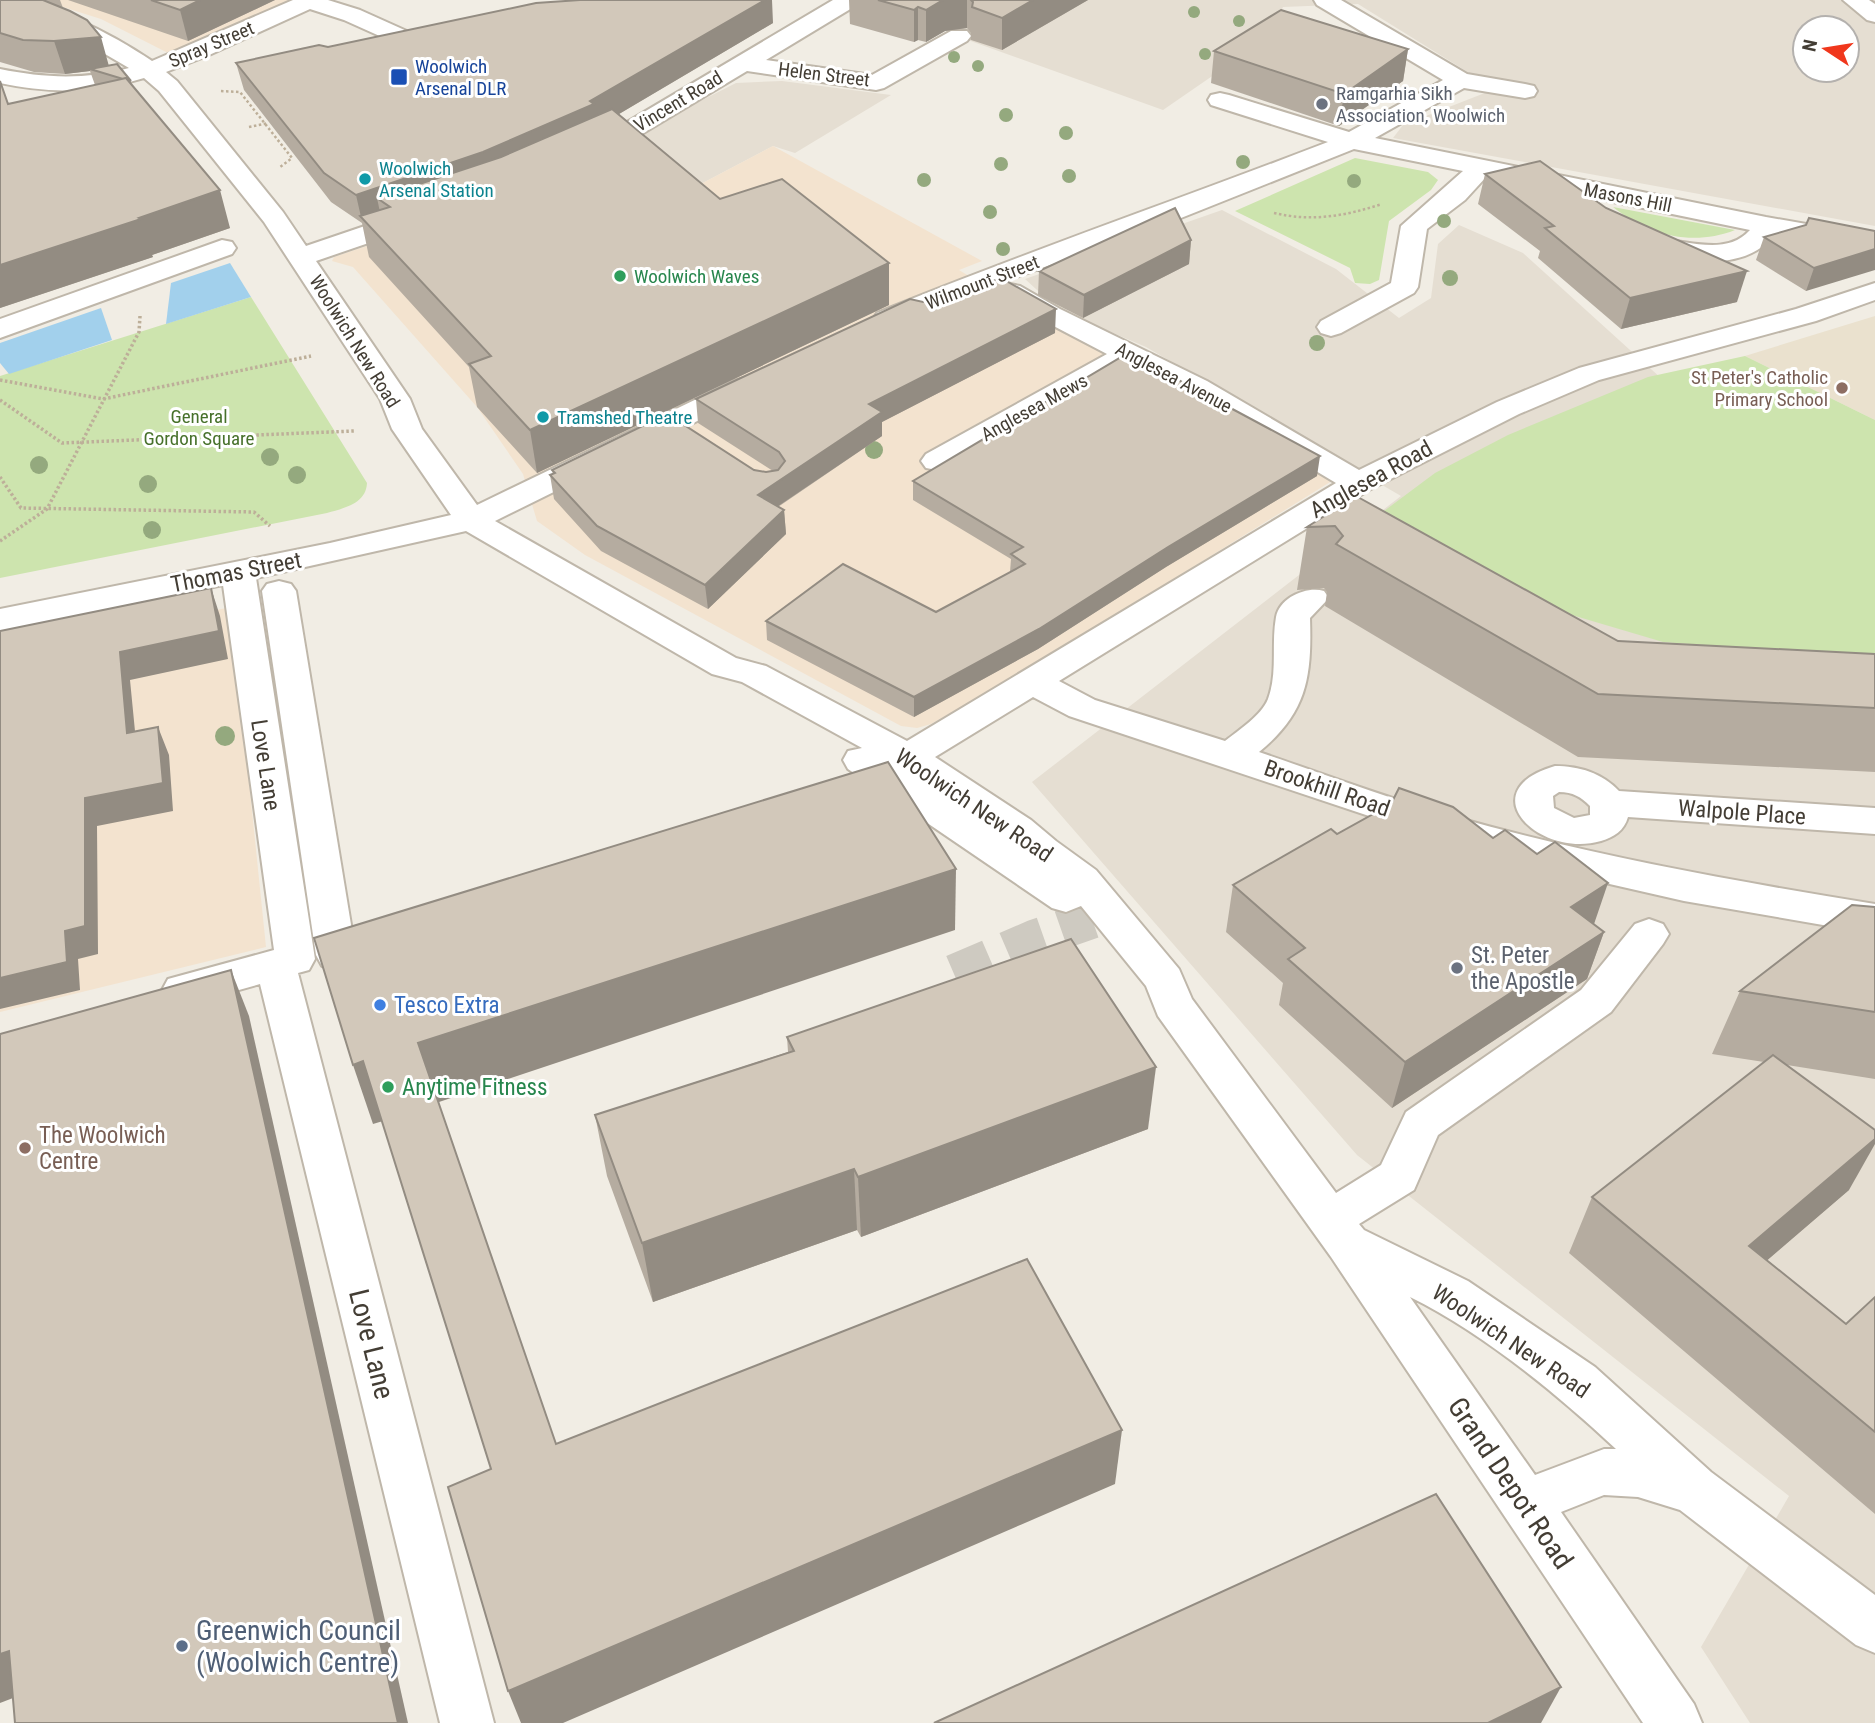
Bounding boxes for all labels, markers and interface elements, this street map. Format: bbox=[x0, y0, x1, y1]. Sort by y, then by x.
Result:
north arrow bbox=[1791, 14, 1861, 84]
street label: Spray Street bbox=[165, 16, 257, 73]
text: N bbox=[1797, 37, 1822, 54]
place label: Woolwich Arsenal DLR bbox=[415, 55, 506, 100]
street label: Helen Street bbox=[777, 57, 871, 92]
street label: Vincent Road bbox=[630, 66, 727, 137]
marker: Woolwich Arsenal DLR bbox=[389, 67, 409, 87]
place label: Ramgarhia Sikh Association, Woolwich bbox=[1336, 82, 1505, 127]
marker: Ramgarhia Sikh Association, Woolwich bbox=[1314, 96, 1330, 112]
place label: Woolwich Arsenal Station bbox=[379, 157, 494, 202]
marker: Woolwich Arsenal Station bbox=[357, 171, 373, 187]
street label: Masons Hill bbox=[1582, 178, 1674, 217]
street label: Wilmount Street bbox=[922, 250, 1042, 315]
place label: Woolwich Waves bbox=[634, 265, 759, 288]
marker: Woolwich Waves bbox=[612, 268, 628, 284]
street label: Woolwich New Road bbox=[304, 271, 405, 412]
street label: Anglesea Avenue bbox=[1112, 337, 1236, 418]
place label: St Peter's Catholic Primary School bbox=[1691, 366, 1828, 411]
street label: Anglesea Mews bbox=[977, 369, 1091, 446]
marker: St Peter's Catholic Primary School bbox=[1834, 380, 1850, 396]
park label: General Gordon Square bbox=[143, 405, 255, 450]
place label: Tramshed Theatre bbox=[557, 406, 692, 429]
marker: Tramshed Theatre bbox=[535, 409, 551, 425]
street label: Anglesea Road bbox=[1305, 435, 1437, 524]
street label: Thomas Street bbox=[168, 547, 304, 598]
street label: Love Lane bbox=[245, 718, 286, 813]
street label: Woolwich New Road bbox=[890, 743, 1058, 868]
street label: Brookhill Road bbox=[1260, 754, 1393, 823]
street label: Walpole Place bbox=[1677, 795, 1807, 830]
place label: St. Peter the Apostle bbox=[1471, 942, 1574, 995]
marker: St. Peter the Apostle bbox=[1449, 960, 1465, 976]
place label: Tesco Extra bbox=[394, 992, 500, 1019]
marker: Tesco Extra bbox=[372, 997, 388, 1013]
place label: Anytime Fitness bbox=[402, 1074, 548, 1101]
marker: Anytime Fitness bbox=[380, 1079, 396, 1095]
place label: The Woolwich Centre bbox=[39, 1122, 166, 1175]
marker: The Woolwich Centre bbox=[17, 1140, 33, 1156]
street label: Woolwich New Road bbox=[1427, 1279, 1595, 1404]
street label: Love Lane bbox=[342, 1286, 401, 1402]
street label: Grand Depot Road bbox=[1441, 1391, 1580, 1575]
place label: Greenwich Council (Woolwich Centre) bbox=[196, 1614, 401, 1679]
marker: Greenwich Council (Woolwich Centre) bbox=[174, 1638, 190, 1654]

